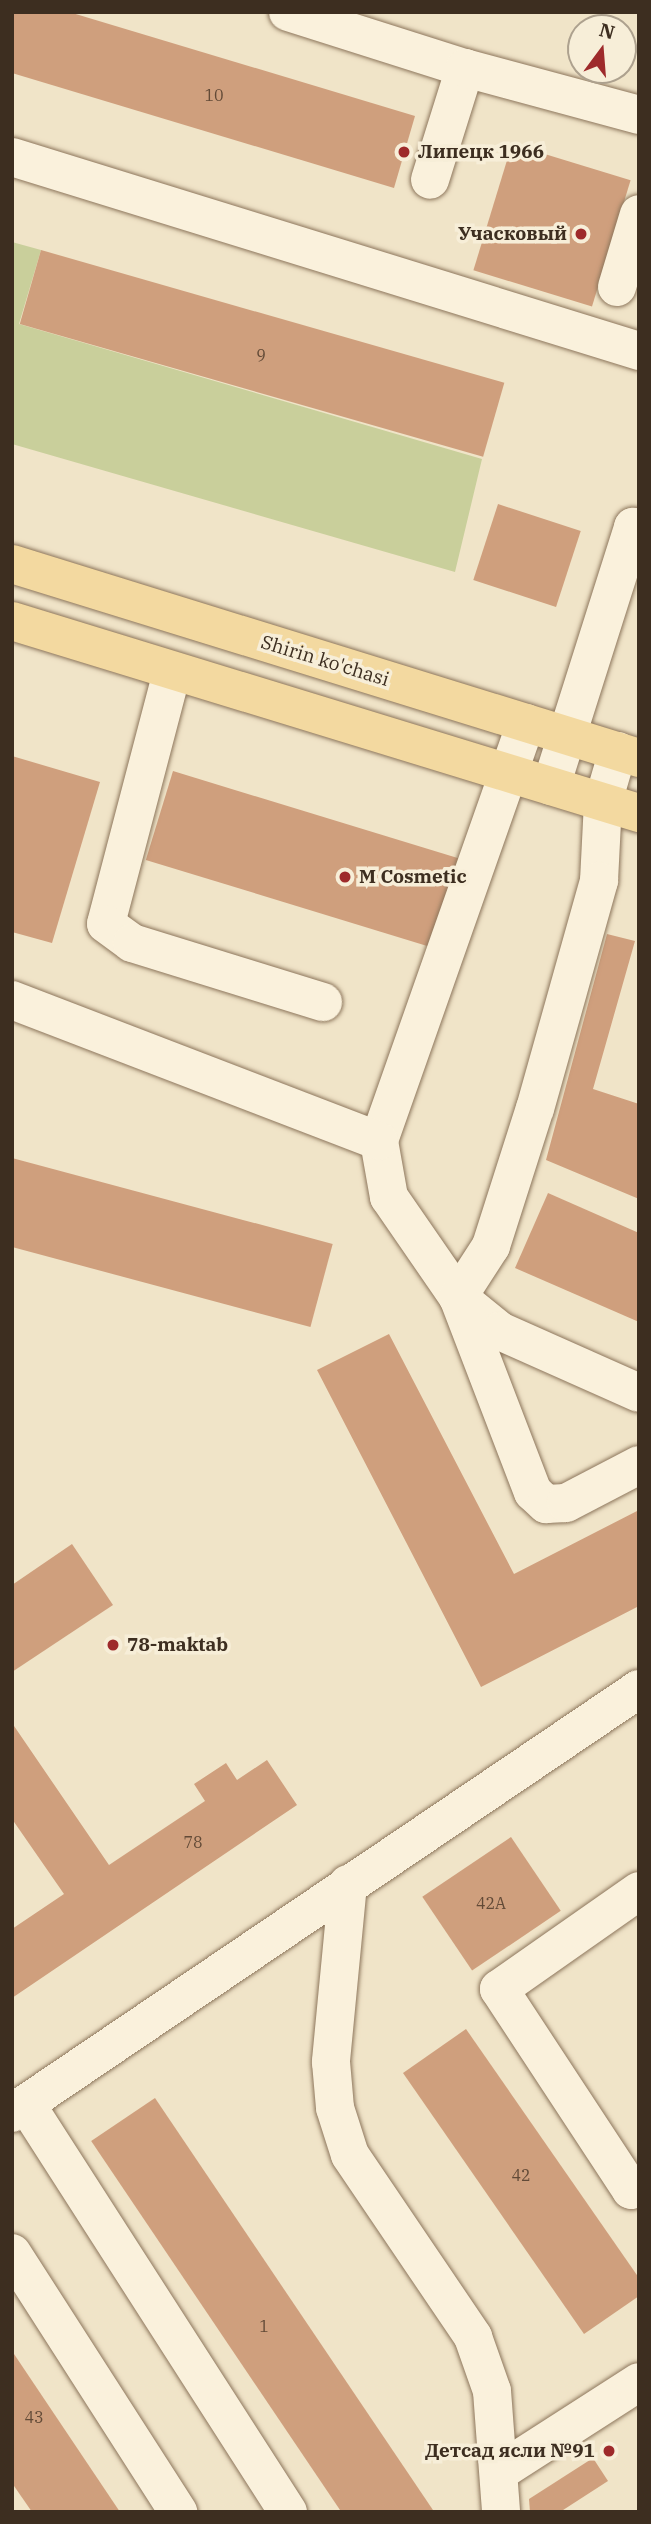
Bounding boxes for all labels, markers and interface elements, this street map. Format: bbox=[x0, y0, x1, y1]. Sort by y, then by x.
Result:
north arrow bbox=[567, 14, 637, 84]
text: N bbox=[597, 17, 618, 44]
house number: 10 bbox=[204, 85, 224, 105]
place label: Липецк 1966 bbox=[418, 141, 544, 163]
marker: Липецк 1966 bbox=[396, 144, 412, 160]
place label: Учасковый bbox=[458, 223, 567, 245]
marker: Учасковый bbox=[573, 226, 589, 242]
house number: 9 bbox=[256, 345, 266, 365]
street label: Shirin ko'chasi bbox=[258, 631, 392, 691]
place label: M Cosmetic bbox=[359, 866, 467, 888]
marker: M Cosmetic bbox=[337, 869, 353, 885]
place label: 78-maktab bbox=[127, 1634, 228, 1656]
marker: 78-maktab bbox=[105, 1637, 121, 1653]
house number: 78 bbox=[183, 1832, 203, 1852]
house number: 42A bbox=[476, 1893, 506, 1913]
house number: 42 bbox=[511, 2165, 531, 2185]
house number: 1 bbox=[259, 2316, 269, 2336]
house number: 43 bbox=[24, 2407, 44, 2427]
place label: Детсад ясли №91 bbox=[425, 2440, 595, 2462]
marker: Детсад ясли №91 bbox=[601, 2443, 617, 2459]

